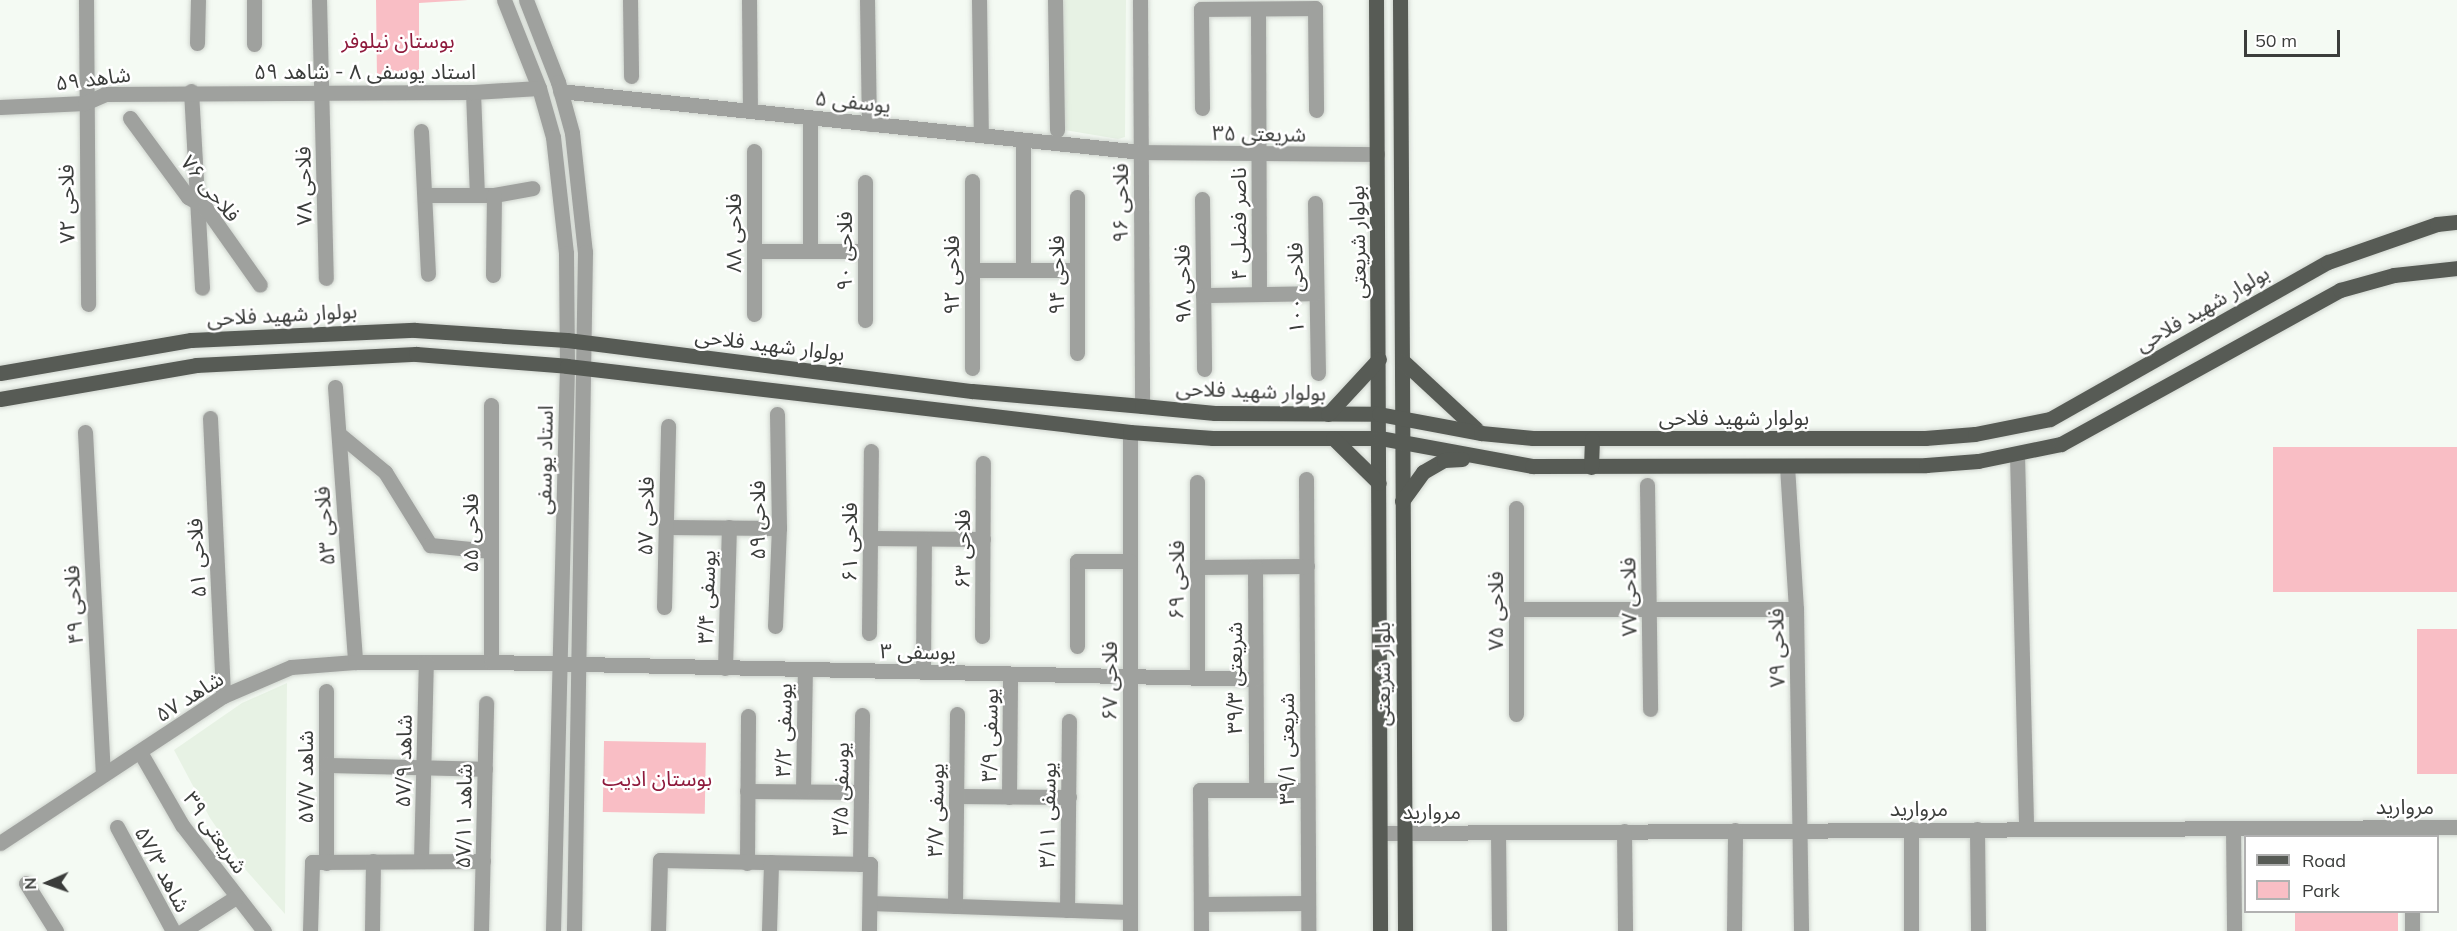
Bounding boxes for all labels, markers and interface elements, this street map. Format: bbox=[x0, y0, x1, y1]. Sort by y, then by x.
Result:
scale bar bbox=[2247, 18, 2343, 56]
park label: بوستان نیلوفر bbox=[341, 27, 455, 53]
text: 50 m bbox=[2255, 29, 2297, 52]
street label: استاد یوسفی ۸ - شاهد ۵۹ bbox=[254, 58, 476, 84]
street label: شاهد ۵۹ bbox=[54, 61, 132, 95]
street label: یوسفی ۵ bbox=[814, 84, 892, 118]
street label: شریعتی ۳۵ bbox=[1212, 120, 1306, 146]
street label: فلاحی ۷۸ bbox=[290, 146, 316, 226]
street label: فلاحی ۷۶ bbox=[176, 150, 246, 226]
street label: فلاحی ۹۶ bbox=[1107, 163, 1133, 243]
street label: فلاحی ۷۲ bbox=[53, 164, 79, 244]
street label: ناصر فضلی ۴ bbox=[1225, 167, 1251, 281]
street label: بولوار شریعتی bbox=[1343, 185, 1371, 299]
street label: فلاحی ۸۸ bbox=[720, 193, 746, 273]
street label: فلاحی ۹۰ bbox=[831, 211, 857, 291]
street label: فلاحی ۹۲ bbox=[938, 235, 964, 315]
street label: فلاحی ۹۴ bbox=[1043, 235, 1069, 315]
street label: فلاحی ۱۰۰ bbox=[1282, 242, 1308, 334]
street label: فلاحی ۹۸ bbox=[1169, 244, 1195, 324]
street label: بولوار شهید فلاحی bbox=[2131, 259, 2273, 357]
street label: بولوار شهید فلاحی bbox=[206, 297, 358, 331]
street label: بولوار شهید فلاحی bbox=[694, 322, 846, 366]
street label: بولوار شهید فلاحی bbox=[1175, 375, 1327, 405]
street label: بولوار شهید فلاحی bbox=[1659, 404, 1809, 430]
street label: استاد یوسفی bbox=[530, 405, 558, 515]
street label: فلاحی ۵۷ bbox=[632, 476, 658, 556]
street label: فلاحی ۵۹ bbox=[744, 480, 770, 560]
street label: فلاحی ۵۳ bbox=[309, 486, 339, 566]
street label: فلاحی ۵۵ bbox=[457, 493, 483, 573]
street label: فلاحی ۶۱ bbox=[836, 502, 862, 582]
street label: فلاحی ۶۳ bbox=[949, 509, 975, 589]
street label: فلاحی ۵۱ bbox=[181, 518, 211, 598]
street label: فلاحی ۶۹ bbox=[1163, 540, 1189, 620]
street label: یوسفی ۳/۴ bbox=[692, 550, 720, 644]
street label: فلاحی ۷۷ bbox=[1615, 557, 1641, 637]
street label: فلاحی ۴۹ bbox=[58, 565, 88, 645]
street label: فلاحی ۷۵ bbox=[1482, 571, 1508, 651]
street label: فلاحی ۷۹ bbox=[1763, 608, 1789, 688]
street label: شریعتی ۳۹/۳ bbox=[1221, 622, 1247, 734]
street label: بلوار شریعتی bbox=[1369, 622, 1395, 726]
street label: یوسفی ۳ bbox=[880, 638, 956, 664]
street label: فلاحی ۶۷ bbox=[1096, 641, 1122, 721]
street label: شاهد ۵۷ bbox=[150, 665, 228, 727]
street label: یوسفی ۳/۲ bbox=[770, 683, 796, 777]
street label: یوسفی ۳/۹ bbox=[976, 688, 1002, 782]
street label: شریعتی ۳۹/۱ bbox=[1273, 693, 1299, 805]
street label: شاهد ۵۷/۹ bbox=[390, 714, 416, 808]
street label: شاهد ۵۷/۷ bbox=[292, 730, 318, 824]
street label: یوسفی ۳/۵ bbox=[827, 742, 853, 836]
street label: یوسفی ۳/۱۱ bbox=[1033, 762, 1061, 868]
street label: شاهد ۵۷/۱۱ bbox=[449, 763, 477, 869]
street label: یوسفی ۳/۷ bbox=[922, 763, 948, 857]
park label: بوستان ادیب bbox=[602, 765, 712, 791]
street label: شریعتی ۳۹ bbox=[179, 786, 253, 878]
street label: مروارید bbox=[2376, 793, 2434, 819]
street label: مروارید bbox=[1890, 795, 1948, 821]
street label: مروارید bbox=[1403, 798, 1461, 824]
street label: شاهد ۵۷/۳ bbox=[130, 822, 196, 916]
legend bbox=[2244, 835, 2439, 913]
text: Road bbox=[2302, 849, 2346, 872]
north arrow bbox=[18, 853, 78, 913]
text: N bbox=[20, 877, 40, 890]
text: Park bbox=[2302, 879, 2340, 902]

